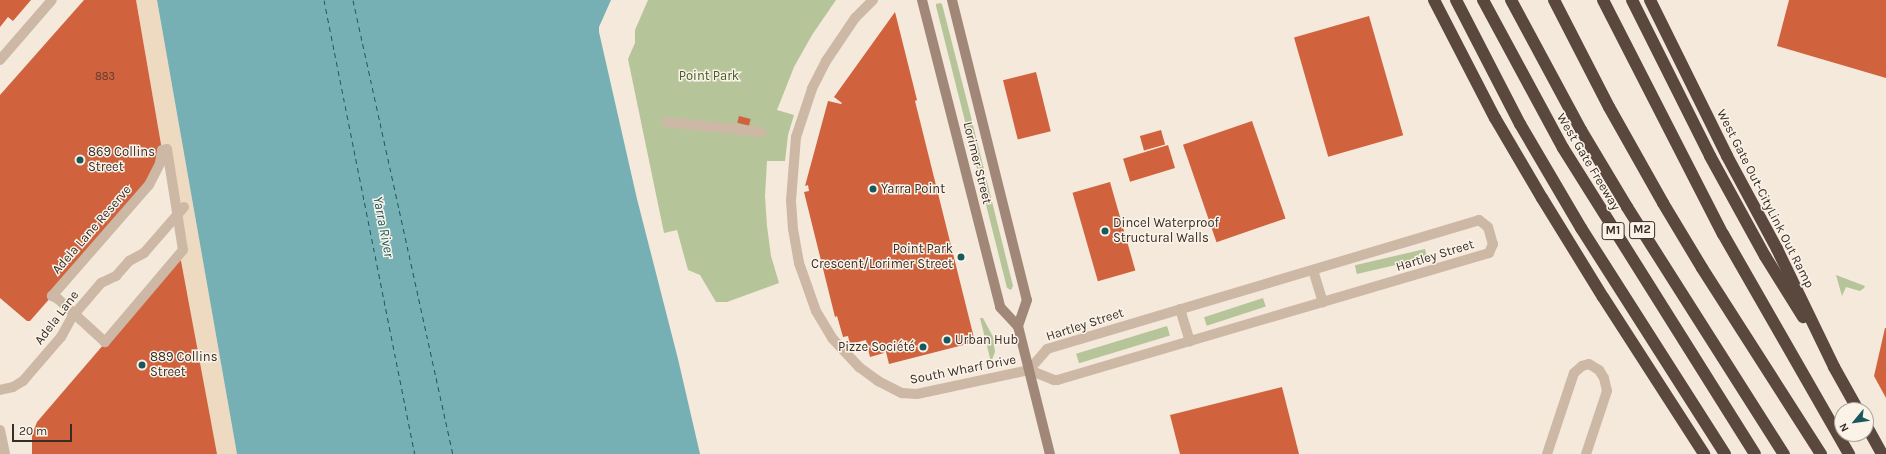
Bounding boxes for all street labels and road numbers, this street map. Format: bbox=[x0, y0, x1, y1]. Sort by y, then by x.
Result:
street label: West Gate Out-CityLink Out Ramp bbox=[1713, 107, 1817, 291]
street label: West Gate Freeway bbox=[1553, 111, 1623, 213]
street label: Lorimer Street bbox=[959, 120, 995, 206]
street label: Adela Lane Reserve bbox=[49, 182, 135, 278]
road number: M2 bbox=[1629, 220, 1655, 240]
road number: M1 bbox=[1601, 221, 1625, 241]
street label: Hartley Street bbox=[1394, 237, 1476, 275]
street label: Adela Lane bbox=[32, 288, 82, 348]
street label: Hartley Street bbox=[1044, 305, 1126, 345]
street label: South Wharf Drive bbox=[909, 352, 1017, 388]

